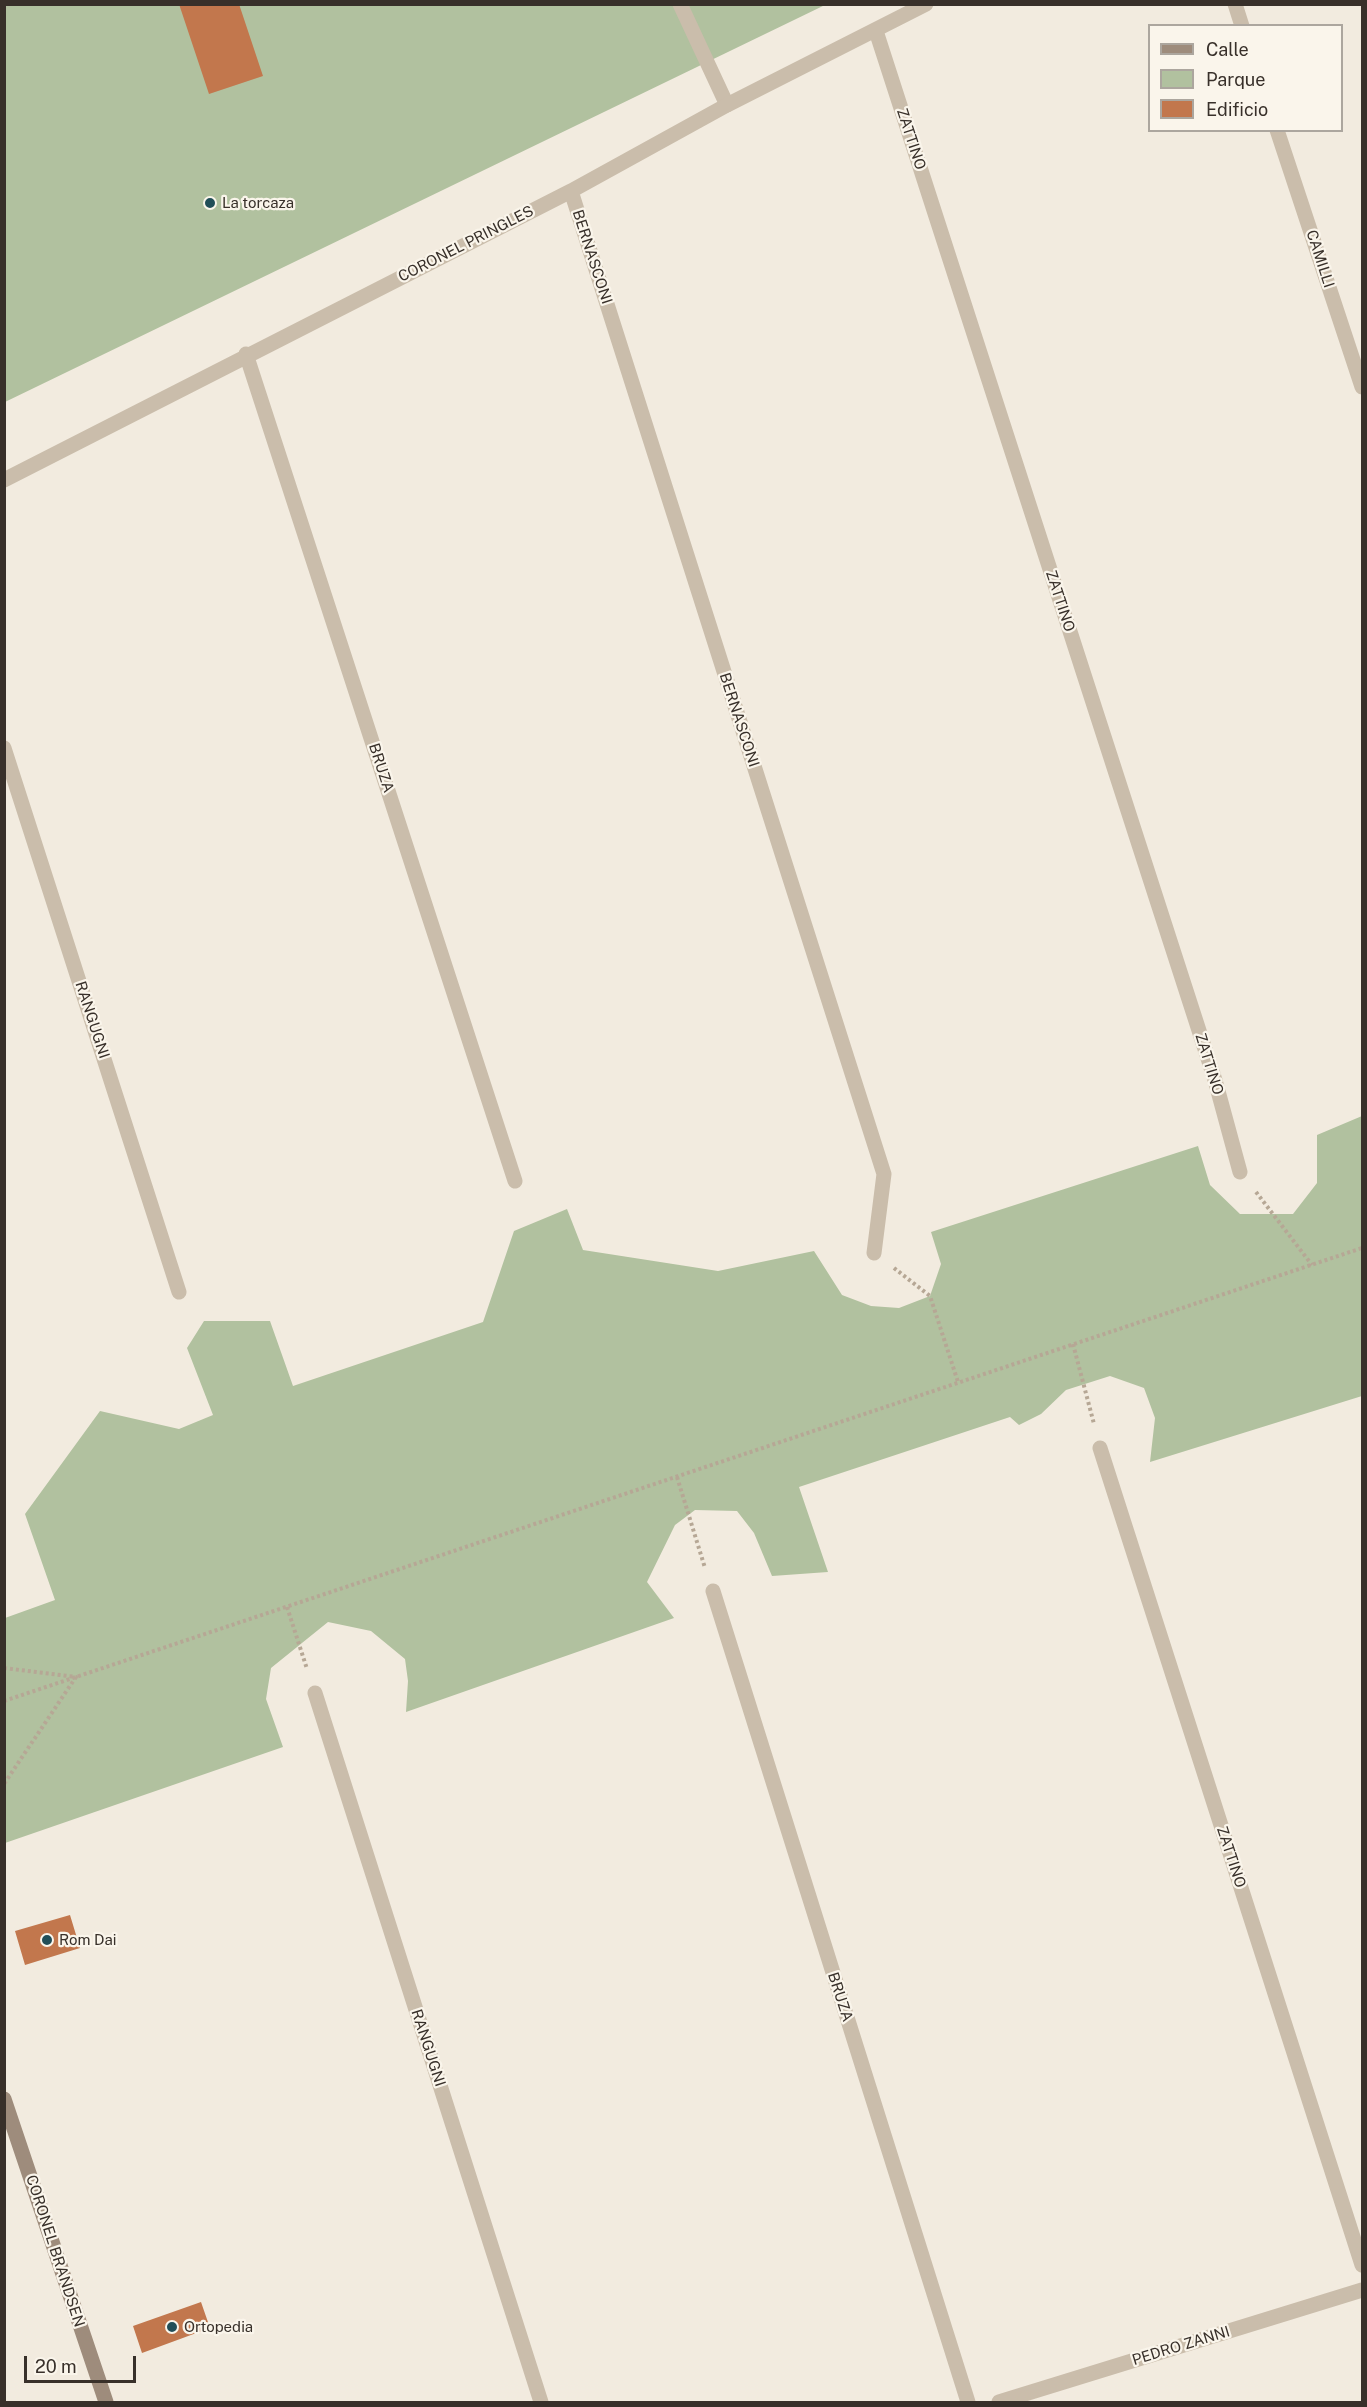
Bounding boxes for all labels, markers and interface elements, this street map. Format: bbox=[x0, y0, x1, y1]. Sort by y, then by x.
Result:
legend bbox=[1148, 24, 1343, 132]
text: Calle bbox=[1206, 39, 1249, 60]
text: Parque bbox=[1206, 69, 1266, 90]
text: Edificio bbox=[1206, 99, 1268, 120]
street label: ZATTINO bbox=[893, 106, 929, 172]
place label: La torcaza bbox=[222, 194, 294, 212]
marker: La torcaza bbox=[203, 196, 217, 210]
street label: CORONEL PRINGLES bbox=[395, 202, 537, 286]
street label: BERNASCONI bbox=[568, 208, 616, 306]
street label: CAMILLI bbox=[1302, 228, 1338, 290]
street label: ZATTINO bbox=[1042, 568, 1078, 634]
street label: BERNASCONI bbox=[715, 671, 763, 769]
street label: BRUZA bbox=[365, 741, 397, 795]
street label: RANGUGNI bbox=[71, 979, 113, 1061]
street label: ZATTINO bbox=[1191, 1031, 1227, 1097]
street label: ZATTINO bbox=[1213, 1824, 1249, 1890]
place label: Rom Dai bbox=[59, 1931, 116, 1949]
marker: Rom Dai bbox=[40, 1933, 54, 1947]
street label: BRUZA bbox=[824, 1970, 856, 2024]
street label: RANGUGNI bbox=[407, 2007, 449, 2089]
street label: CORONEL BRANDSEN bbox=[22, 2173, 88, 2329]
place label: Ortopedia bbox=[184, 2318, 253, 2336]
marker: Ortopedia bbox=[165, 2320, 179, 2334]
street label: PEDRO ZANNI bbox=[1130, 2323, 1232, 2369]
scale bar bbox=[27, 2344, 140, 2382]
text: 20 m bbox=[35, 2356, 77, 2377]

